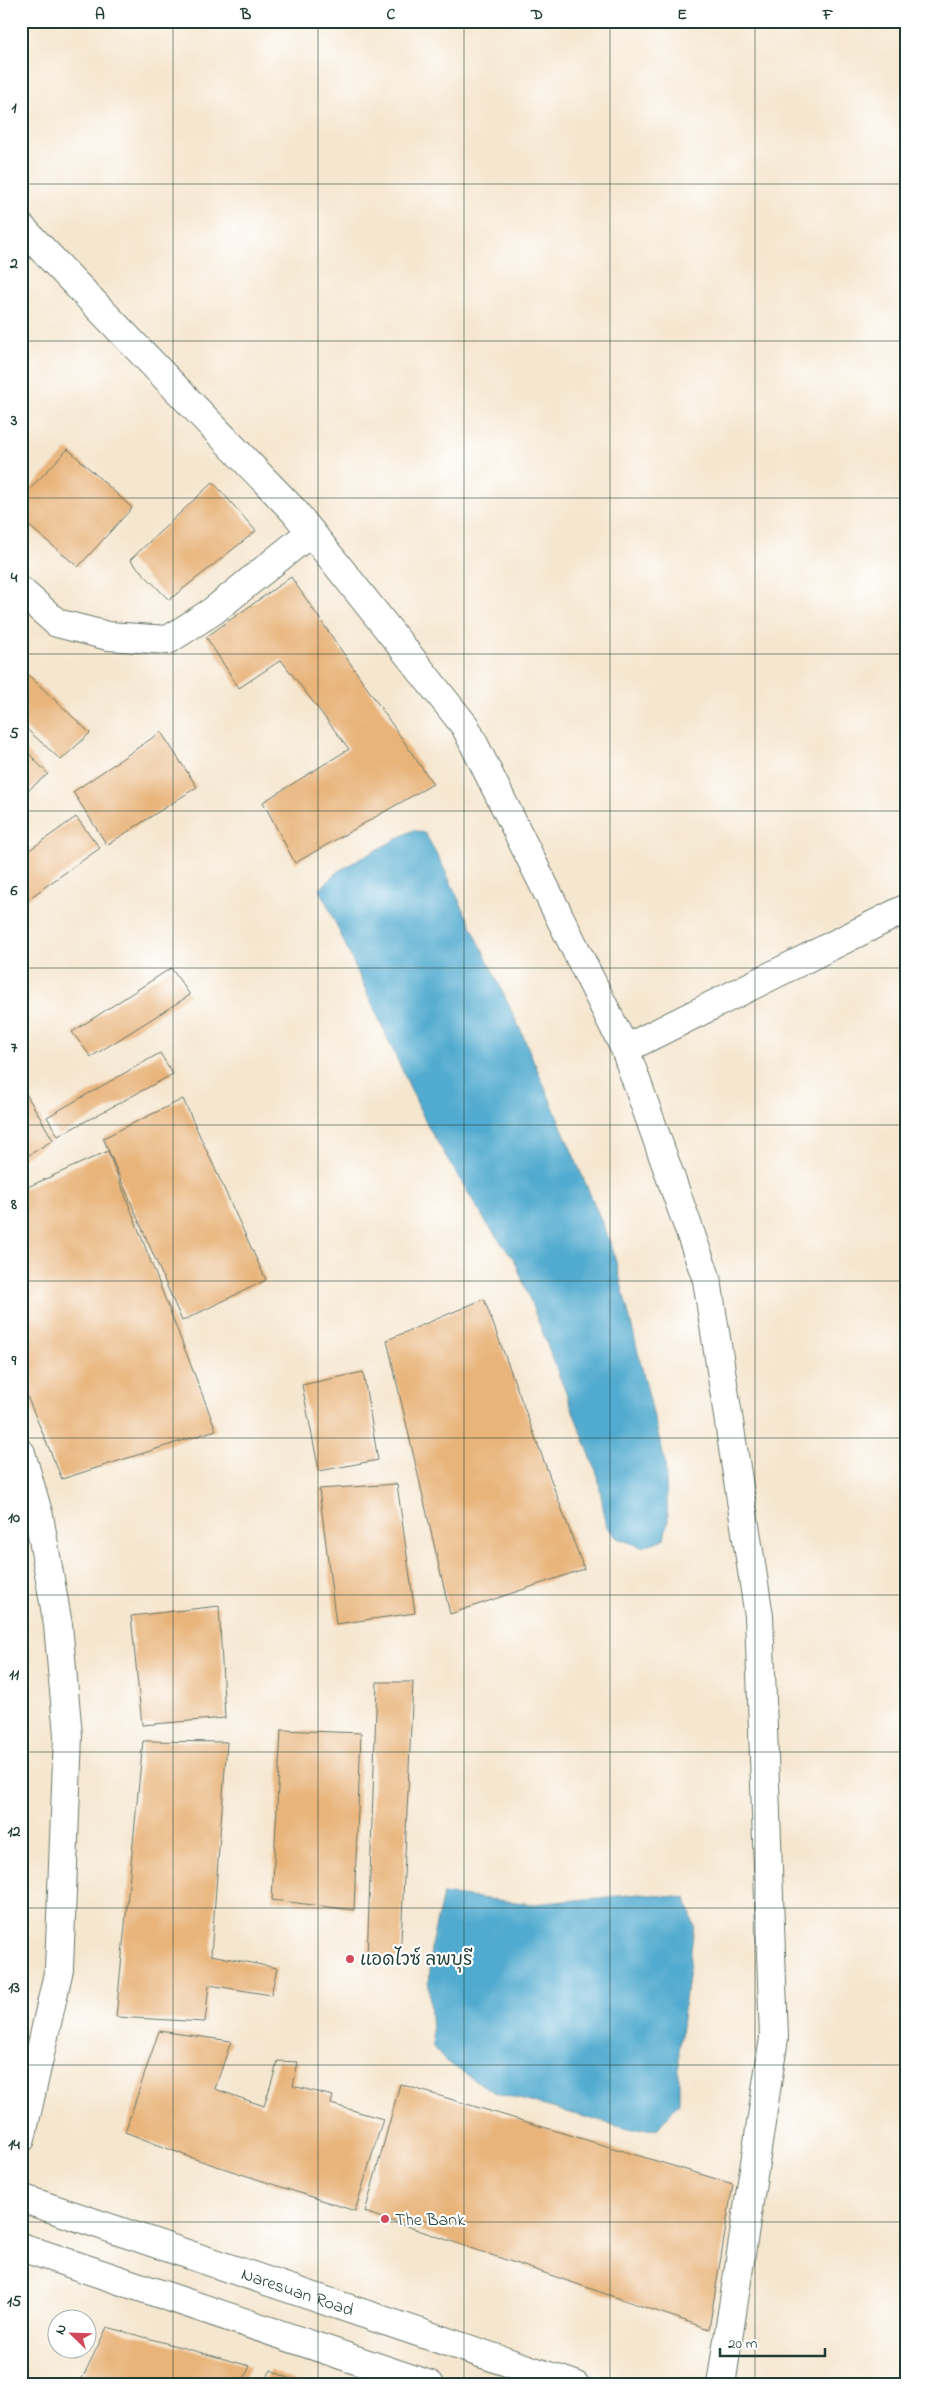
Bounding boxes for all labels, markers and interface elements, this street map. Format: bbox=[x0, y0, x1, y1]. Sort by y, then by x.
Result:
text: A bbox=[95, 3, 105, 27]
text: B bbox=[240, 3, 252, 27]
text: C bbox=[387, 3, 396, 27]
text: D bbox=[530, 3, 543, 27]
text: E bbox=[677, 3, 687, 27]
text: F bbox=[822, 3, 834, 27]
text: 1 bbox=[11, 96, 17, 120]
text: 2 bbox=[9, 252, 18, 276]
text: 3 bbox=[10, 409, 18, 433]
text: 4 bbox=[10, 566, 18, 590]
text: 5 bbox=[9, 722, 19, 746]
text: 6 bbox=[9, 879, 18, 903]
text: 7 bbox=[11, 1036, 18, 1060]
text: 8 bbox=[10, 1193, 17, 1217]
text: 9 bbox=[11, 1349, 17, 1373]
text: 10 bbox=[8, 1506, 20, 1530]
text: 11 bbox=[9, 1663, 20, 1687]
text: 12 bbox=[7, 1820, 21, 1844]
place label: แอดไวซ์ ลพบุรี bbox=[360, 1946, 472, 1974]
marker: แอดไวซ์ ลพบุรี bbox=[344, 1953, 356, 1965]
text: 13 bbox=[8, 1976, 20, 2000]
text: 14 bbox=[8, 2133, 20, 2157]
place label: The Bank bbox=[395, 2208, 465, 2234]
marker: The Bank bbox=[379, 2213, 391, 2225]
street label: Naresuan Road bbox=[237, 2262, 357, 2324]
text: 15 bbox=[7, 2290, 22, 2314]
north arrow bbox=[48, 2308, 98, 2358]
text: N bbox=[50, 2321, 73, 2338]
scale bar bbox=[720, 2326, 826, 2358]
text: 20 m bbox=[728, 2333, 758, 2355]

